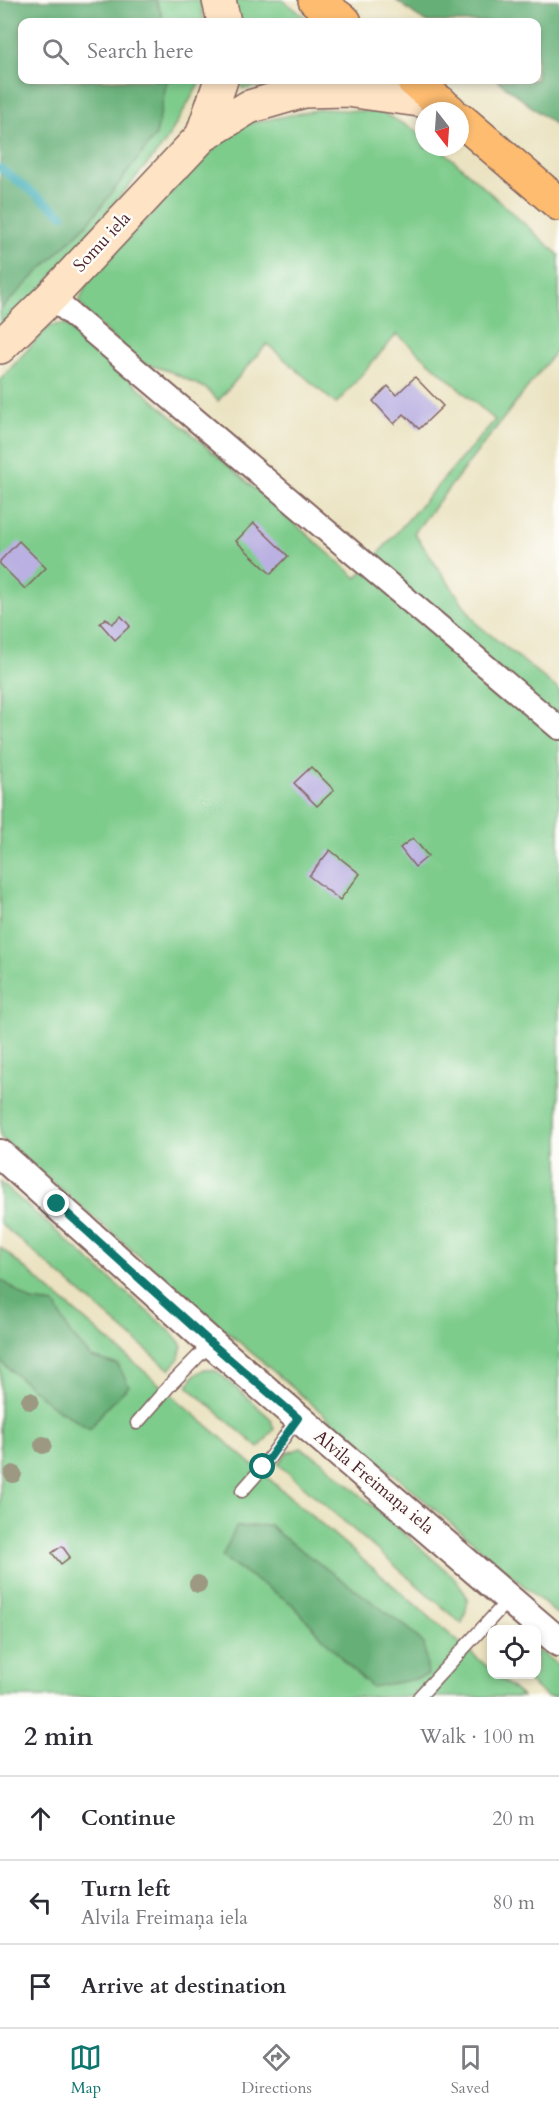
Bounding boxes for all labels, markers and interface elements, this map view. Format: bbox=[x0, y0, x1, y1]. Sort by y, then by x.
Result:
search box bbox=[18, 18, 541, 84]
icon: search bbox=[39, 35, 72, 68]
text: Search here bbox=[87, 36, 194, 66]
north arrow bbox=[415, 102, 469, 156]
street label: Somu iela bbox=[68, 206, 137, 278]
route end bbox=[43, 1190, 69, 1216]
street label: Alvila Freimaņa iela bbox=[308, 1424, 440, 1540]
route start bbox=[249, 1453, 275, 1479]
map controls bbox=[487, 1625, 541, 1679]
button: locate bbox=[487, 1625, 541, 1679]
text: 2 min bbox=[24, 1719, 93, 1754]
text: Walk · 100 m bbox=[420, 1723, 535, 1750]
icon: ahead bbox=[24, 1802, 57, 1835]
text: Continue bbox=[81, 1803, 176, 1833]
text: 20 m bbox=[492, 1805, 535, 1832]
text: Turn left bbox=[81, 1874, 170, 1904]
icon: left bbox=[24, 1886, 57, 1919]
text: 80 m bbox=[492, 1889, 535, 1916]
text: Alvila Freimaņa iela bbox=[81, 1904, 248, 1931]
icon: arrive bbox=[24, 1970, 57, 2003]
text: Arrive at destination bbox=[81, 1971, 286, 2001]
tab: Map bbox=[69, 2041, 102, 2099]
tab: Directions bbox=[241, 2041, 312, 2099]
tab: Saved bbox=[451, 2041, 490, 2099]

